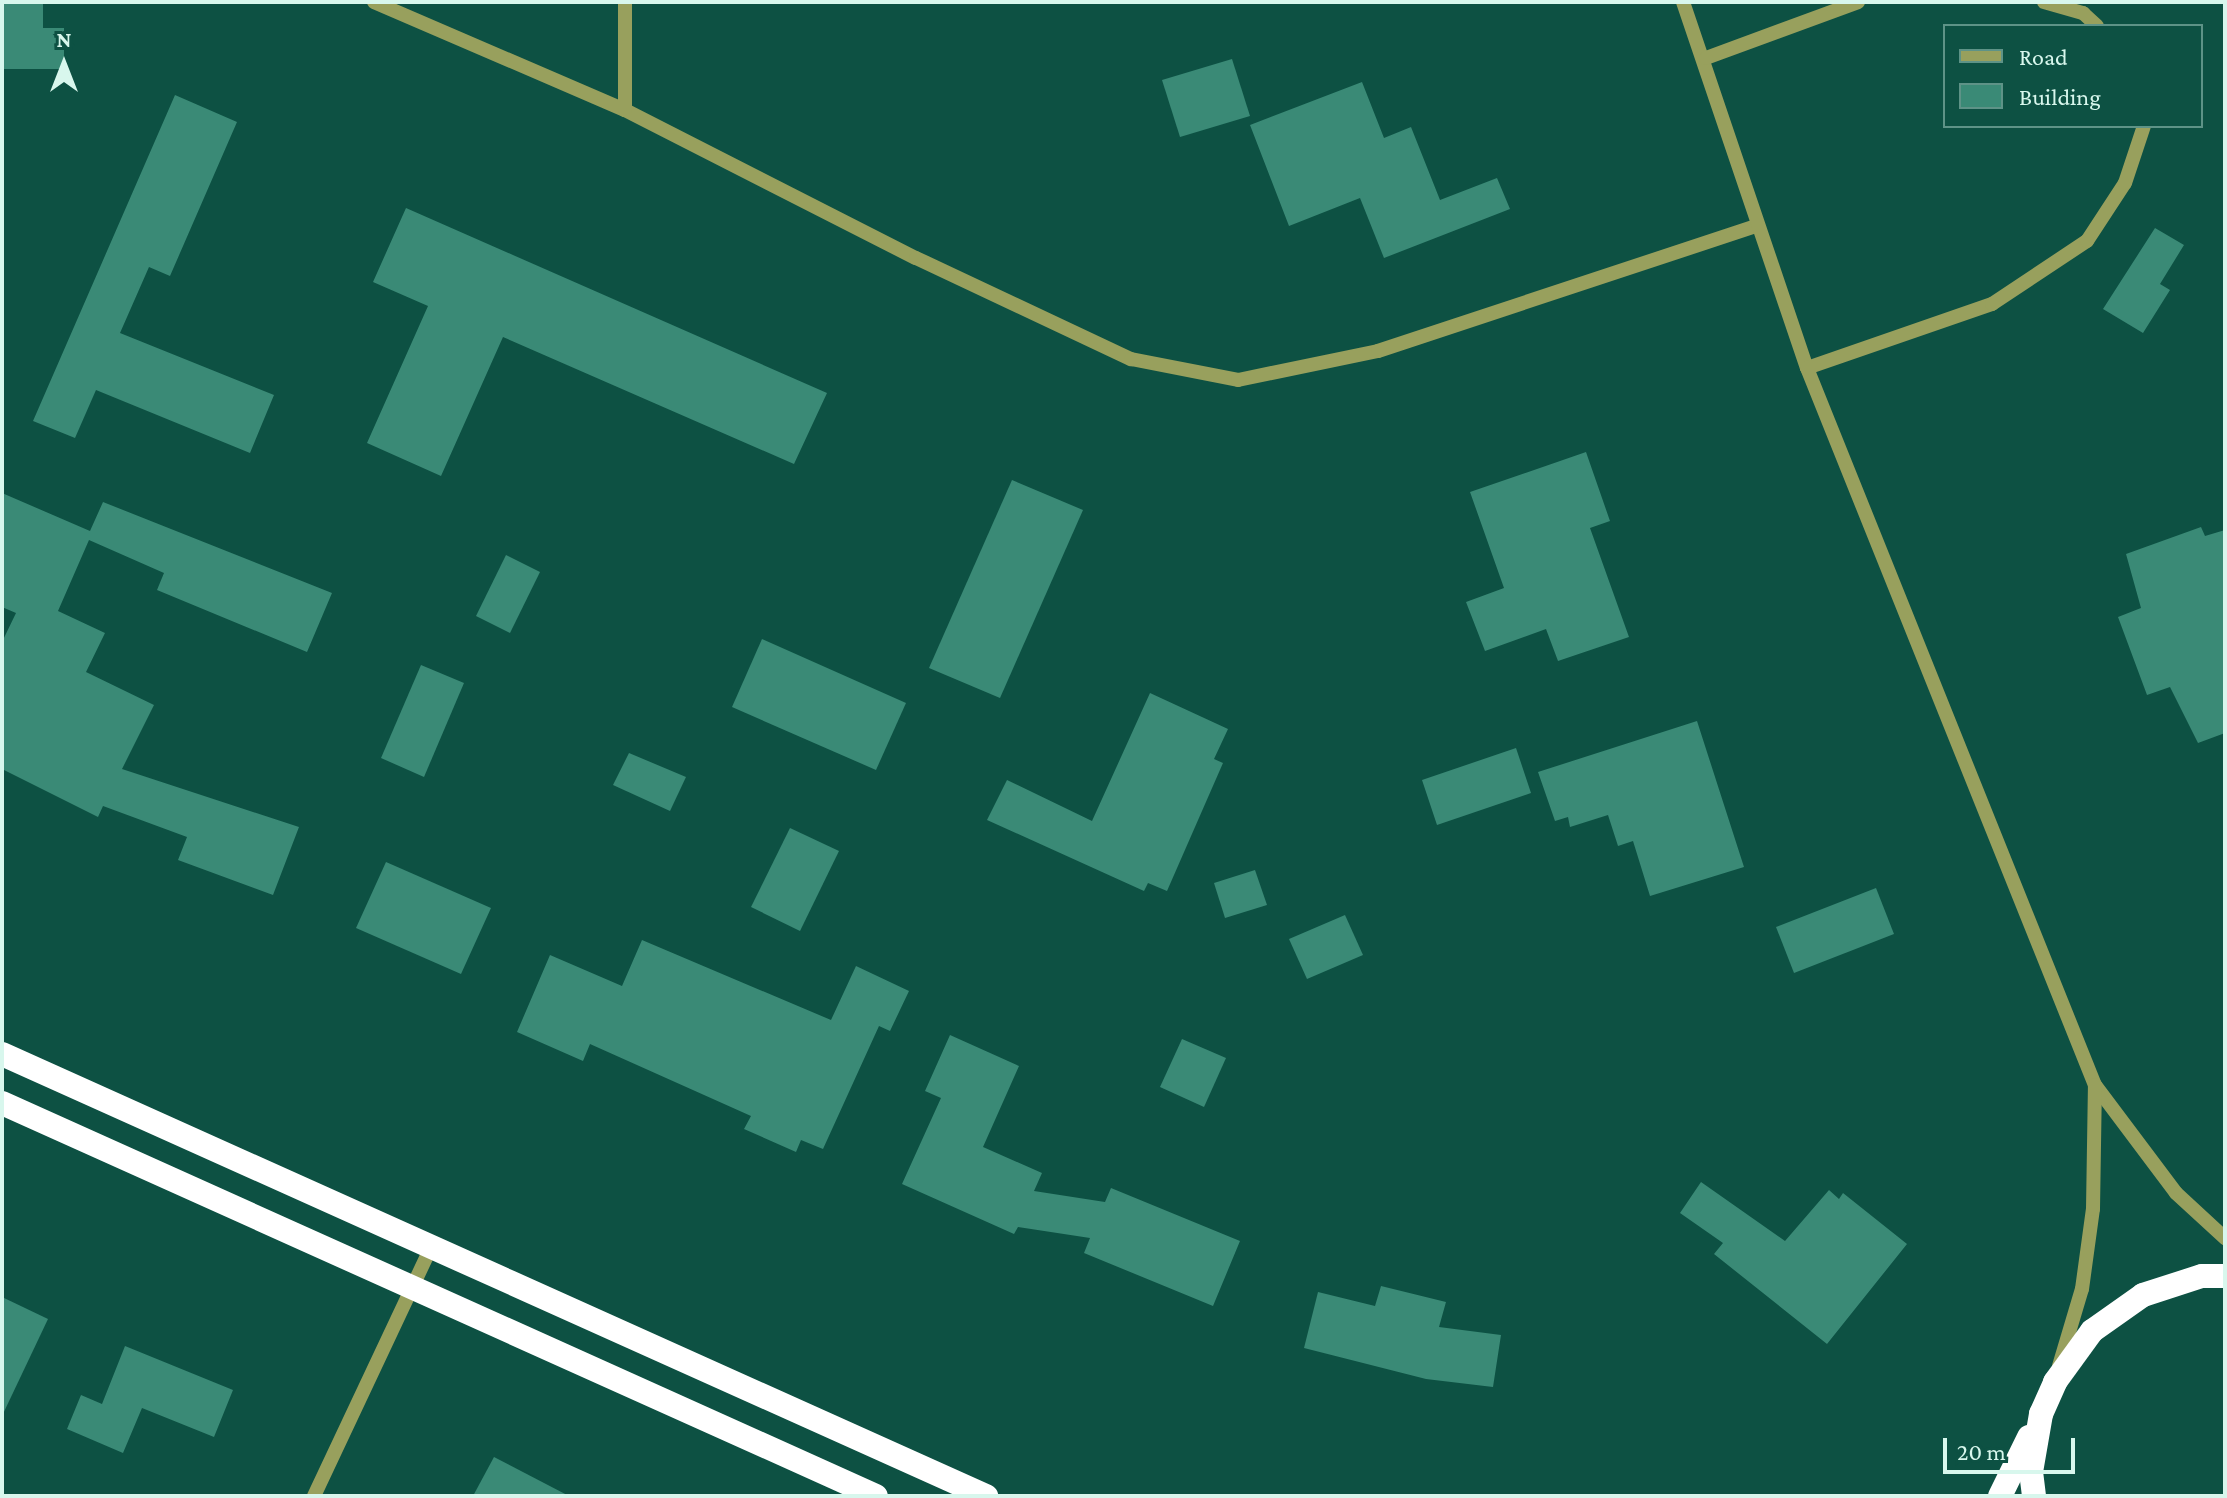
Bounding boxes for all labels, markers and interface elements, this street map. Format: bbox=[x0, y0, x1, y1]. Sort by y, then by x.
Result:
north arrow bbox=[24, 24, 104, 104]
legend bbox=[1943, 24, 2203, 128]
text: N bbox=[57, 27, 72, 52]
text: Road bbox=[2019, 43, 2068, 70]
text: Building bbox=[2019, 83, 2101, 110]
scale bar bbox=[1947, 1422, 2079, 1472]
text: 20 m bbox=[1957, 1438, 2006, 1465]

